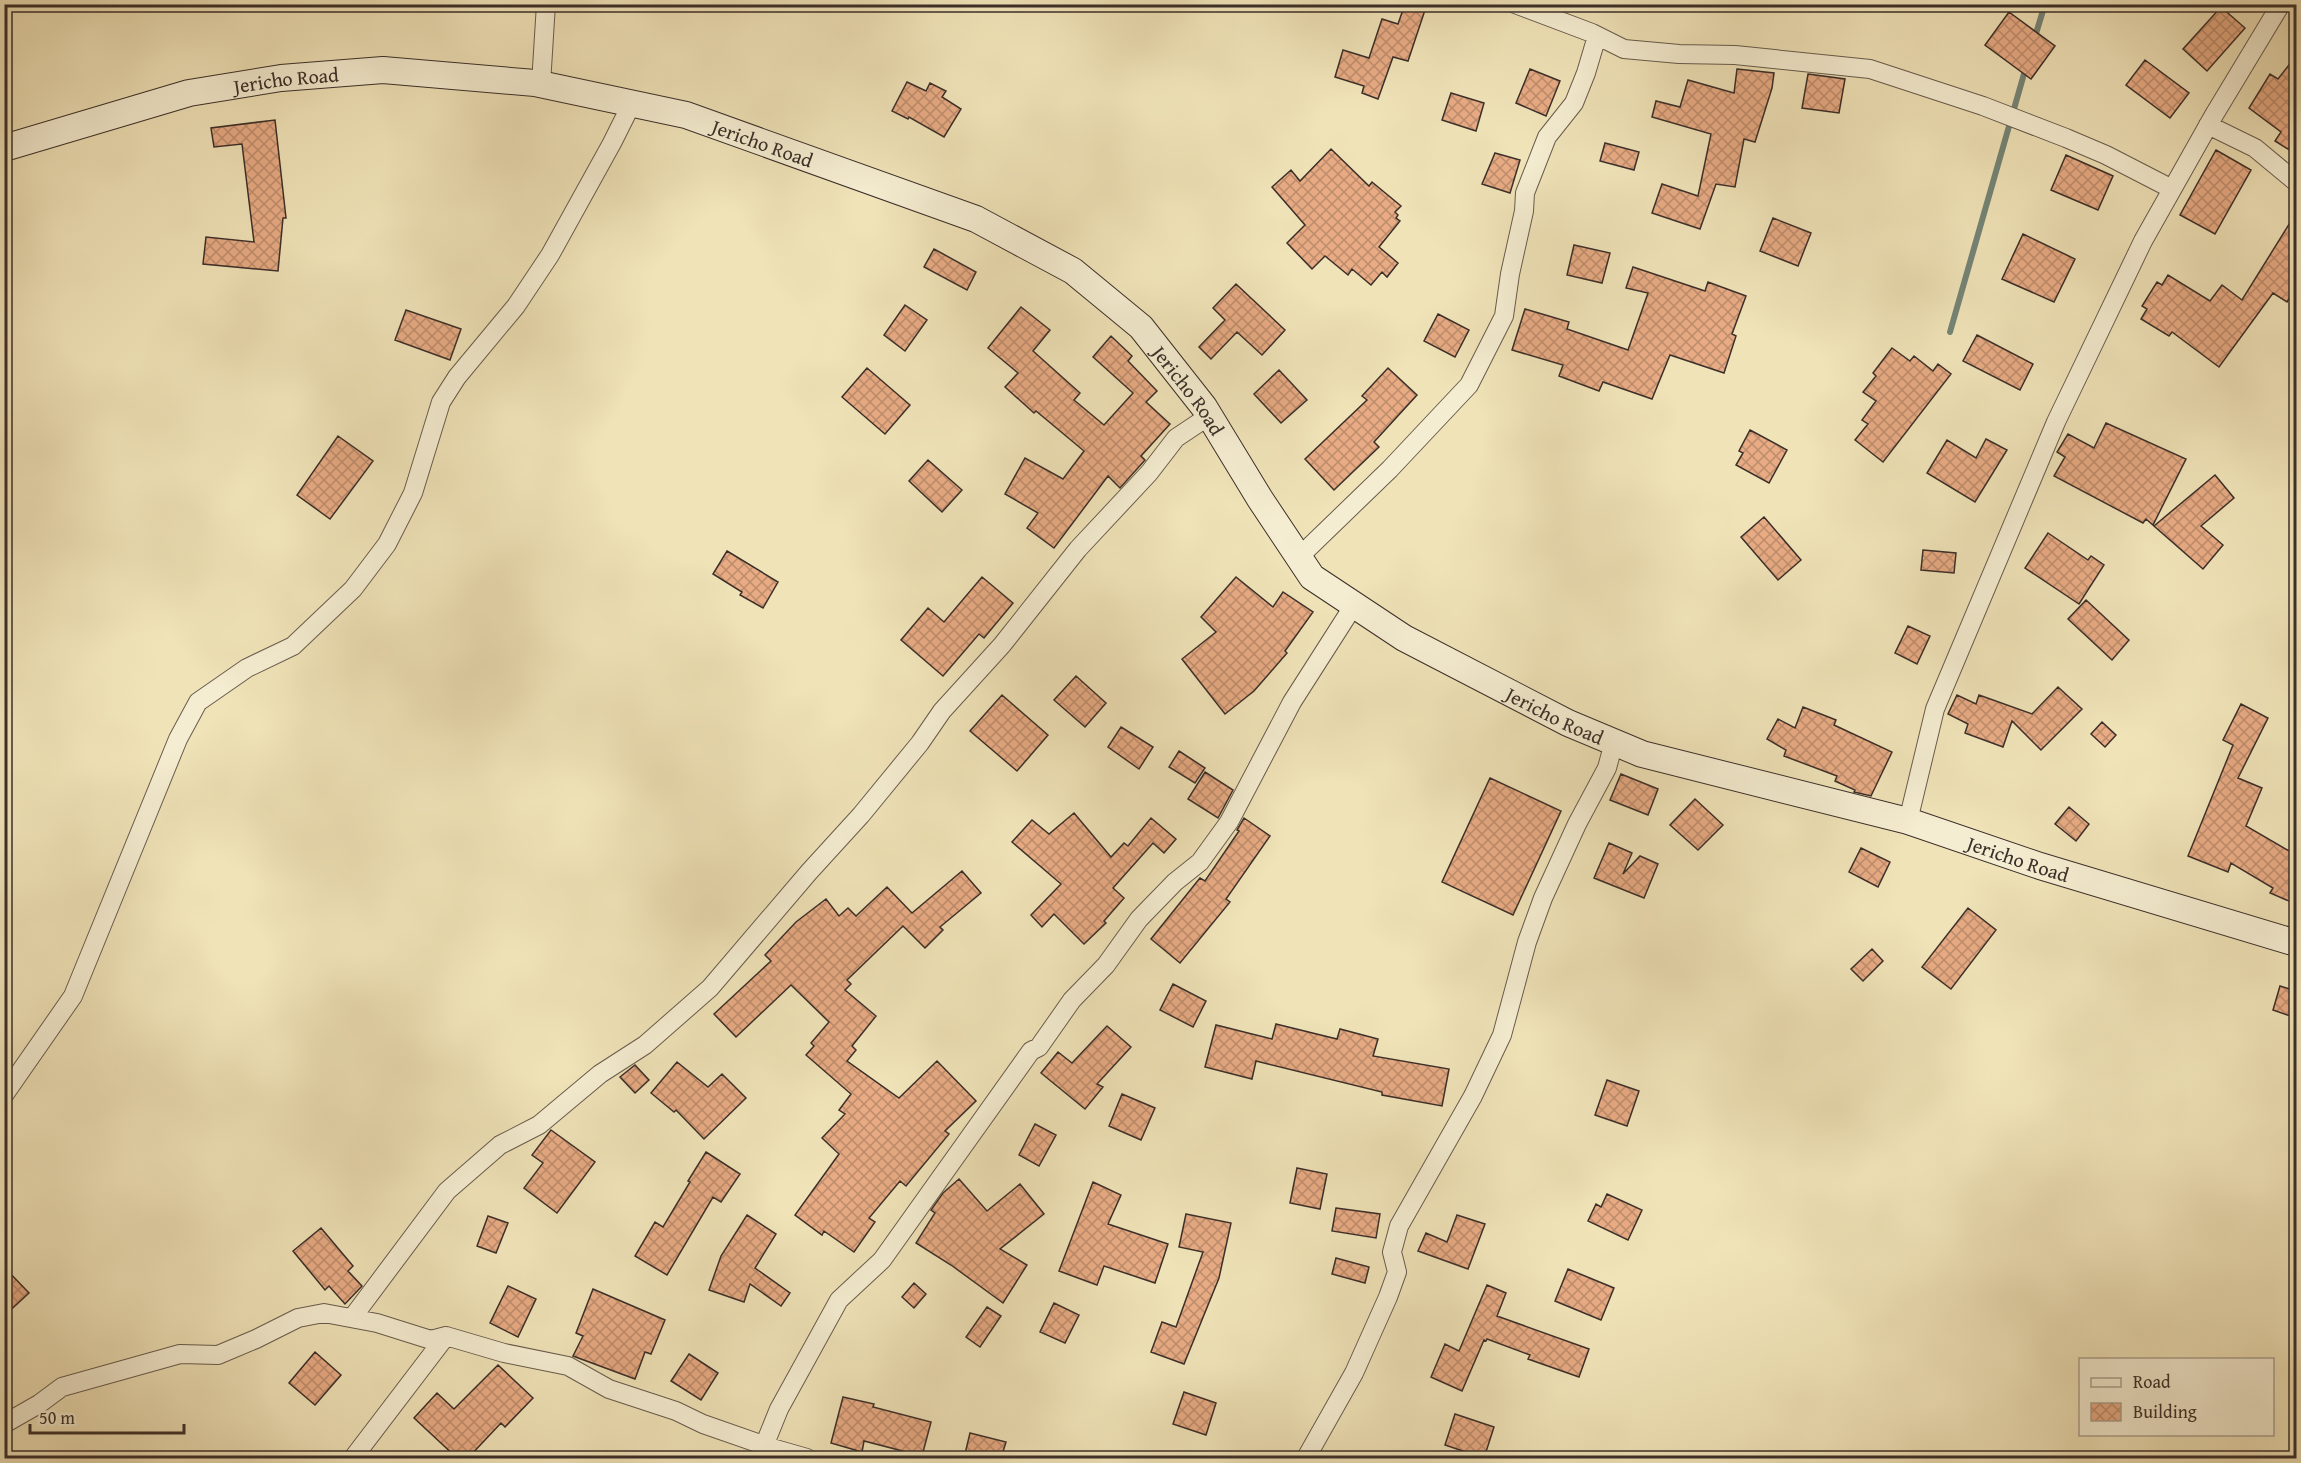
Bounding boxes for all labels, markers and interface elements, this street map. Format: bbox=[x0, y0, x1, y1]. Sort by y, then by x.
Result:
street label: Jericho Road bbox=[228, 59, 340, 101]
street label: Jericho Road bbox=[705, 110, 818, 174]
street label: Jericho Road bbox=[1144, 336, 1232, 441]
street label: Jericho Road bbox=[1498, 677, 1609, 751]
street label: Jericho Road bbox=[1961, 827, 2073, 889]
legend bbox=[2079, 1358, 2274, 1436]
text: Road bbox=[2133, 1368, 2171, 1395]
scale bar bbox=[30, 1397, 184, 1435]
text: Building bbox=[2133, 1398, 2197, 1425]
text: 50 m bbox=[39, 1404, 75, 1431]

